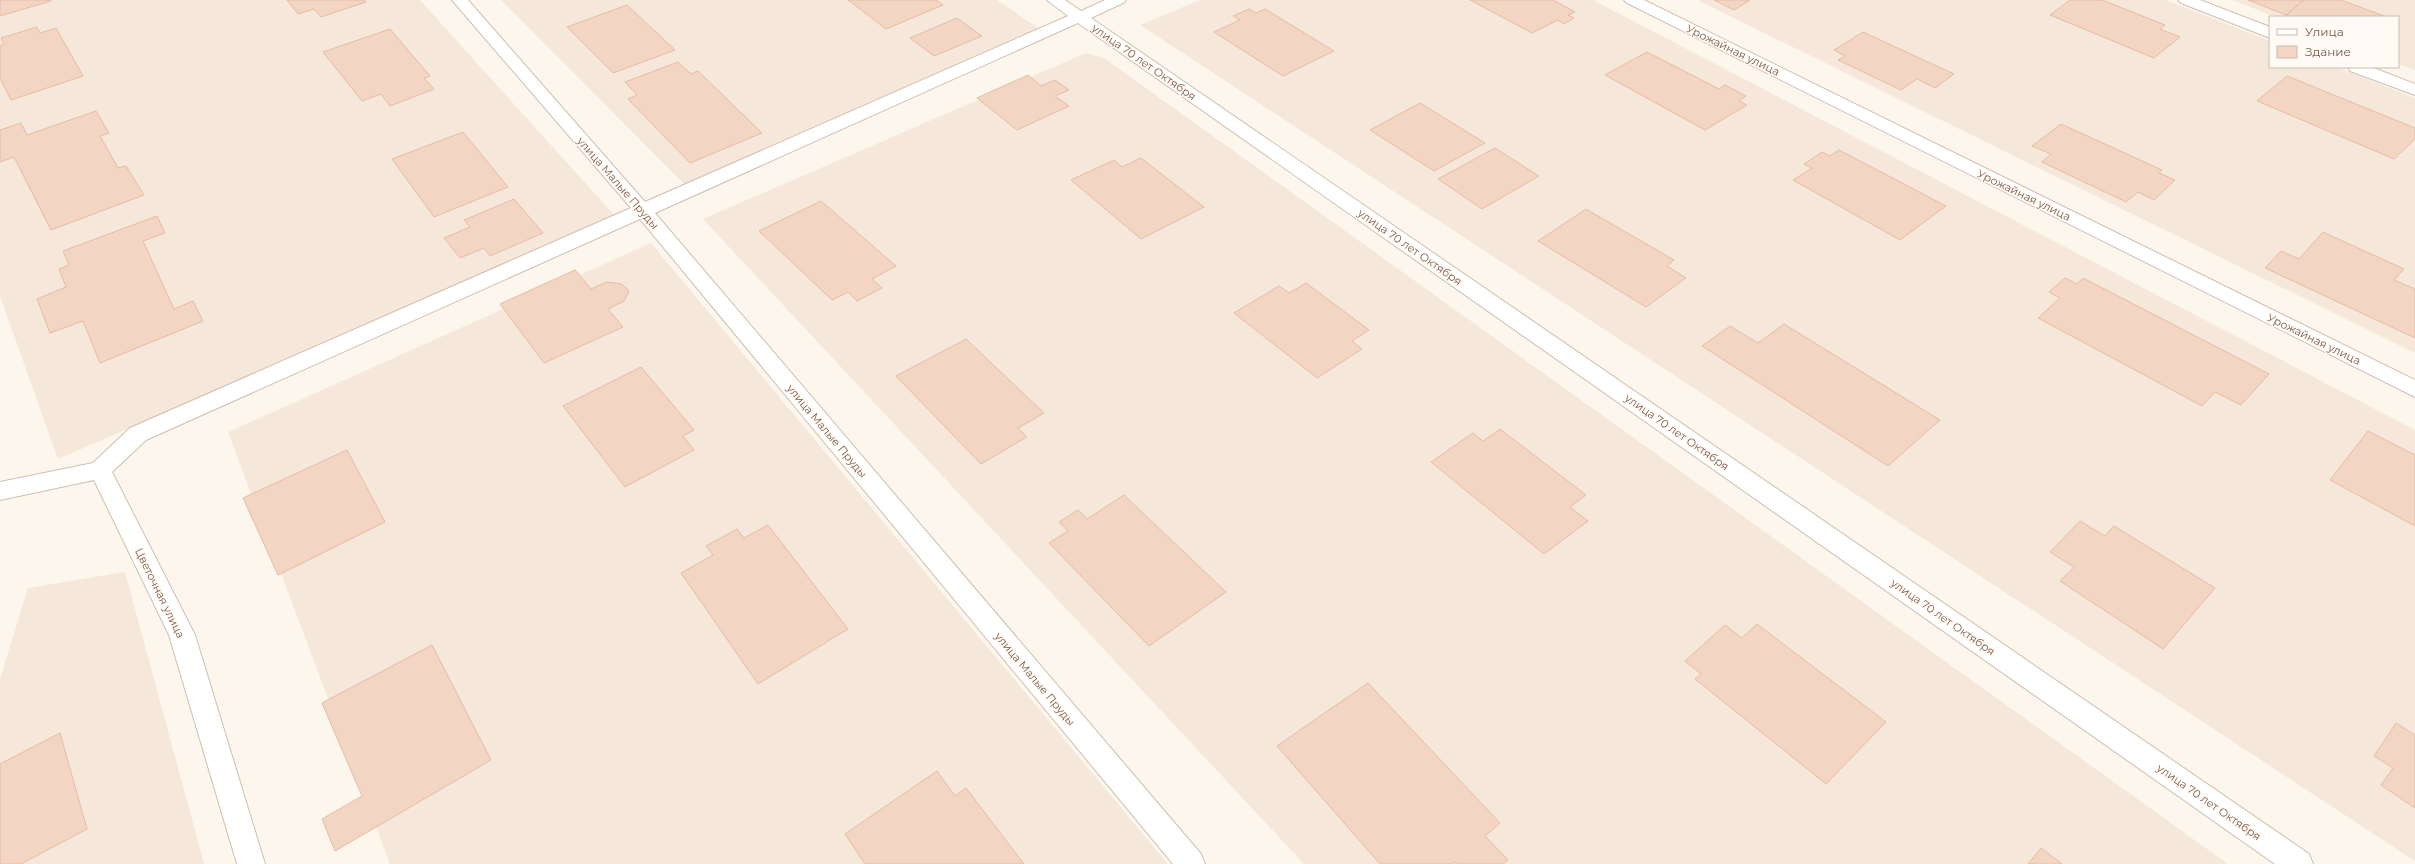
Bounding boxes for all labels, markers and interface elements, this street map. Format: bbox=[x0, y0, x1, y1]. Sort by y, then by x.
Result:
legend bbox=[2269, 16, 2399, 68]
street label: улица 70 лет Октября bbox=[1088, 20, 1199, 103]
street label: Урожайная улица bbox=[1684, 21, 1782, 79]
text: Улица bbox=[2305, 24, 2344, 39]
text: Здание bbox=[2305, 44, 2351, 59]
street label: улица Малые Пруды bbox=[573, 133, 662, 232]
street label: Урожайная улица bbox=[1975, 166, 2073, 224]
street label: улица 70 лет Октября bbox=[1354, 205, 1465, 288]
street label: Урожайная улица bbox=[2265, 310, 2363, 368]
street label: улица Малые Пруды bbox=[783, 381, 870, 481]
street label: улица 70 лет Октября bbox=[1621, 390, 1732, 473]
street label: Цветочная улица bbox=[132, 546, 188, 640]
street label: улица 70 лет Октября bbox=[1887, 575, 1998, 658]
street label: улица Малые Пруды bbox=[991, 629, 1078, 729]
street label: улица 70 лет Октября bbox=[2153, 760, 2264, 843]

